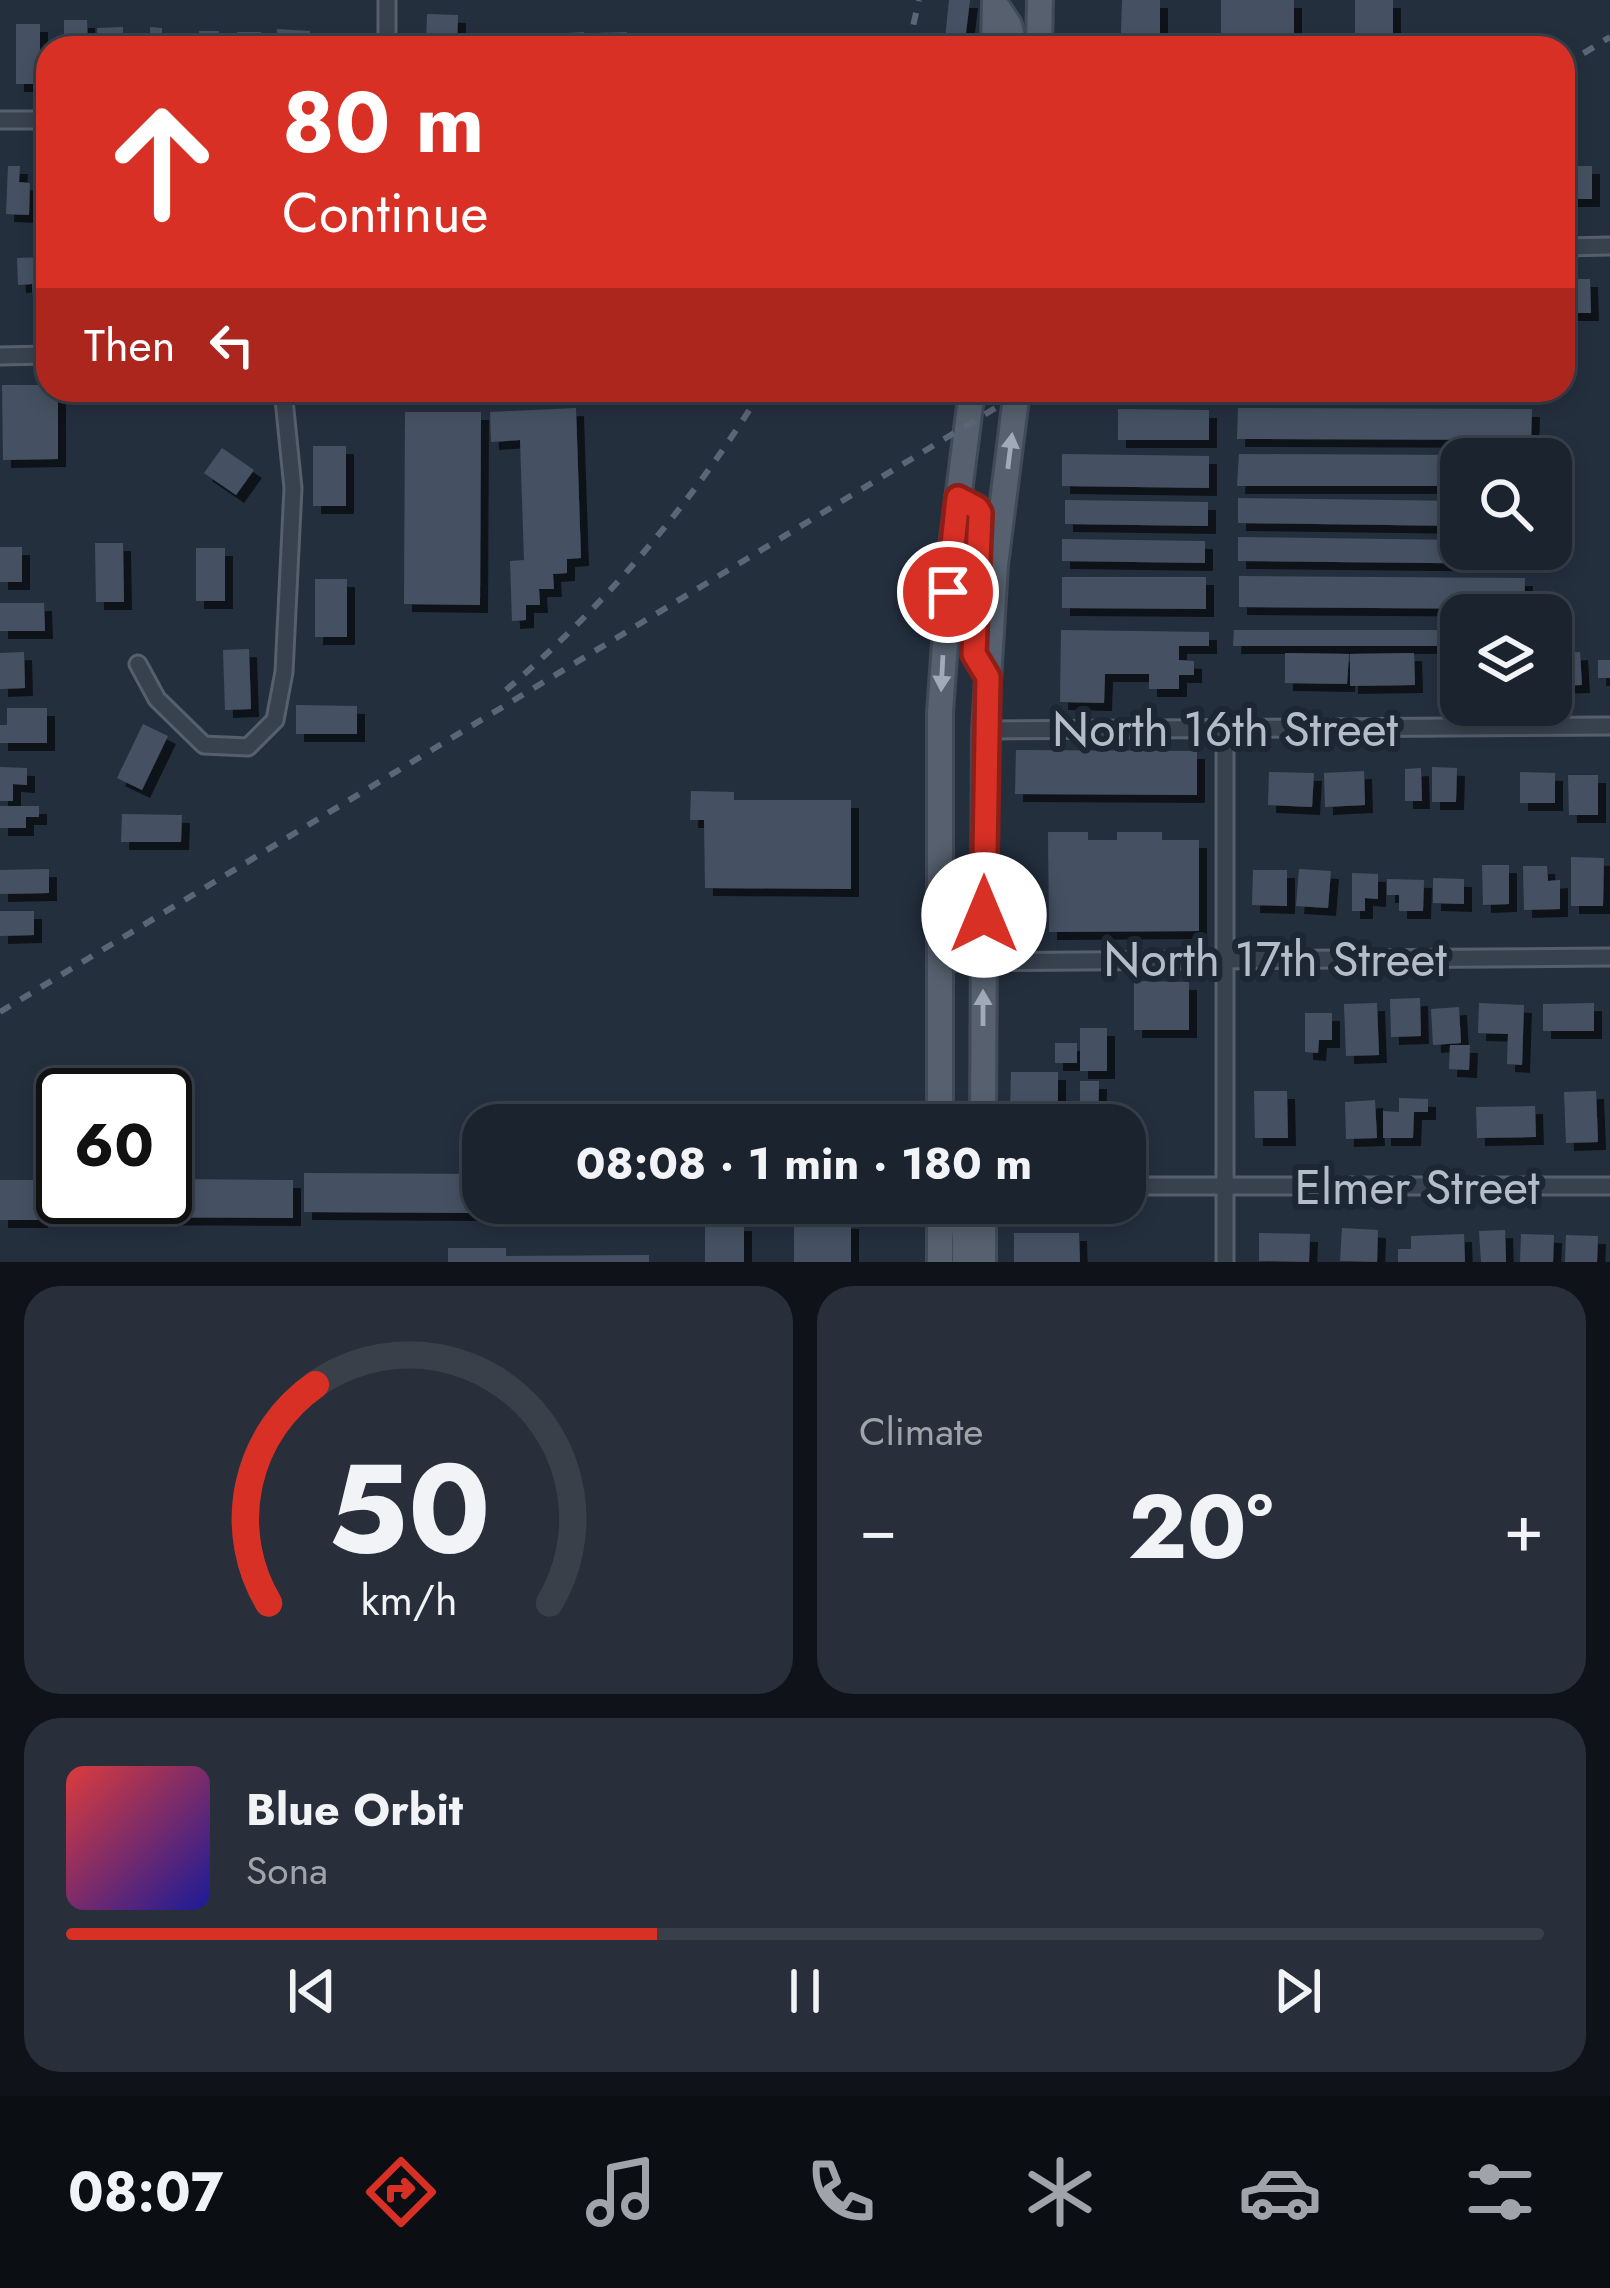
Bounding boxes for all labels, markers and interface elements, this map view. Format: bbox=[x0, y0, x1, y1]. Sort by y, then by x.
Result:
text: 80 m bbox=[282, 62, 484, 184]
icon: ahead bbox=[84, 84, 240, 240]
text: Continue bbox=[282, 174, 488, 252]
icon: left bbox=[199, 312, 265, 378]
text: Then bbox=[84, 313, 175, 378]
one-way arrow bbox=[1000, 432, 1019, 469]
map controls bbox=[1440, 438, 1572, 726]
button: search bbox=[1440, 438, 1572, 570]
pin bbox=[897, 541, 999, 643]
icon: arrive bbox=[915, 559, 981, 625]
button: layers bbox=[1440, 594, 1572, 726]
one-way arrow bbox=[933, 655, 952, 692]
street label: North 16th Street bbox=[1052, 695, 1398, 764]
position arrow bbox=[921, 852, 1047, 978]
street label: North 17th Street bbox=[1103, 925, 1447, 994]
one-way arrow bbox=[973, 988, 993, 1026]
speed limit sign: 60 bbox=[36, 1068, 192, 1224]
text: 08:08 · 1 min · 180 m bbox=[576, 1131, 1032, 1196]
street label: Elmer Street bbox=[1295, 1153, 1540, 1222]
text: Climate bbox=[859, 1403, 983, 1460]
text: 50 bbox=[327, 1418, 490, 1599]
text: 20° bbox=[1128, 1462, 1273, 1592]
text: − bbox=[859, 1480, 898, 1576]
text: + bbox=[1503, 1480, 1544, 1576]
text: km/h bbox=[360, 1569, 457, 1631]
text: Blue Orbit bbox=[246, 1777, 463, 1842]
text: Sona bbox=[246, 1842, 328, 1899]
icon: previous bbox=[279, 1958, 345, 2024]
icon: pause bbox=[772, 1958, 838, 2024]
icon: next bbox=[1265, 1958, 1331, 2024]
icon: directions bbox=[359, 2150, 443, 2234]
icon: music bbox=[579, 2150, 663, 2234]
icon: phone bbox=[799, 2150, 883, 2234]
icon: climate bbox=[1018, 2150, 1102, 2234]
icon: car bbox=[1238, 2150, 1322, 2234]
icon: filters bbox=[1458, 2150, 1542, 2234]
text: 08:07 bbox=[68, 2153, 223, 2231]

